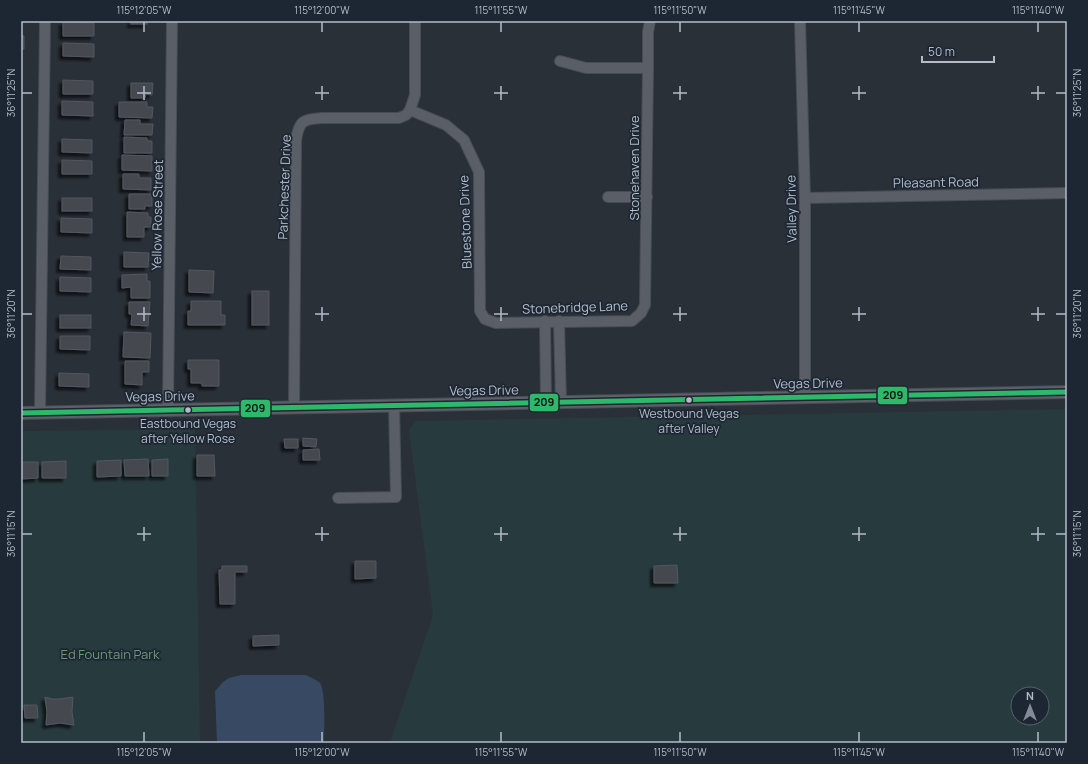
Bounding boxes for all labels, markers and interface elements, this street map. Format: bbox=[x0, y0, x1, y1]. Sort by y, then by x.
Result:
text: 115°12'05"W bbox=[117, 3, 172, 17]
text: 115°12'00"W bbox=[294, 3, 350, 17]
text: 115°11'55"W bbox=[475, 3, 528, 17]
text: 115°11'50"W bbox=[653, 3, 707, 17]
text: 115°11'45"W bbox=[833, 3, 886, 17]
text: 115°11'40"W bbox=[1012, 3, 1065, 17]
scale bar bbox=[922, 38, 994, 64]
text: 50 m bbox=[928, 43, 955, 60]
text: 36°11'25"N bbox=[4, 69, 18, 117]
text: 36°11'25"N bbox=[1070, 69, 1084, 117]
street label: Stonehaven Drive bbox=[625, 115, 643, 221]
street label: Parkchester Drive bbox=[273, 134, 295, 240]
street label: Yellow Rose Street bbox=[147, 159, 167, 271]
street label: Pleasant Road bbox=[893, 172, 979, 192]
street label: Bluestone Drive bbox=[454, 174, 476, 269]
street label: Valley Drive bbox=[781, 175, 801, 243]
text: 36°11'20"N bbox=[4, 289, 18, 338]
text: 36°11'20"N bbox=[1070, 289, 1084, 338]
street label: Stonebridge Lane bbox=[522, 296, 629, 318]
street label: Vegas Drive bbox=[773, 373, 843, 393]
street label: Vegas Drive bbox=[449, 380, 519, 400]
street label: Vegas Drive bbox=[125, 386, 195, 406]
line badge: 209 bbox=[877, 386, 908, 405]
text: 209 bbox=[883, 387, 903, 402]
line badge: 209 bbox=[529, 393, 559, 412]
text: 209 bbox=[534, 394, 554, 409]
marker: Westbound Vegas after Valley bbox=[684, 395, 694, 405]
line badge: 209 bbox=[240, 399, 271, 418]
text: 209 bbox=[245, 400, 265, 415]
marker: Eastbound Vegas after Yellow Rose bbox=[183, 405, 193, 415]
place label: Westbound Vegas after Valley bbox=[639, 405, 739, 437]
place label: Eastbound Vegas after Yellow Rose bbox=[140, 415, 236, 447]
text: 36°11'15"N bbox=[4, 511, 18, 557]
text: 36°11'15"N bbox=[1070, 511, 1084, 557]
park label: Ed Fountain Park bbox=[61, 645, 160, 663]
north arrow bbox=[1010, 686, 1050, 726]
text: N bbox=[1026, 688, 1034, 703]
text: 115°12'05"W bbox=[117, 745, 172, 759]
text: 115°12'00"W bbox=[294, 745, 350, 759]
text: 115°11'55"W bbox=[475, 745, 528, 759]
text: 115°11'50"W bbox=[653, 745, 707, 759]
text: 115°11'45"W bbox=[833, 745, 886, 759]
text: 115°11'40"W bbox=[1012, 745, 1065, 759]

